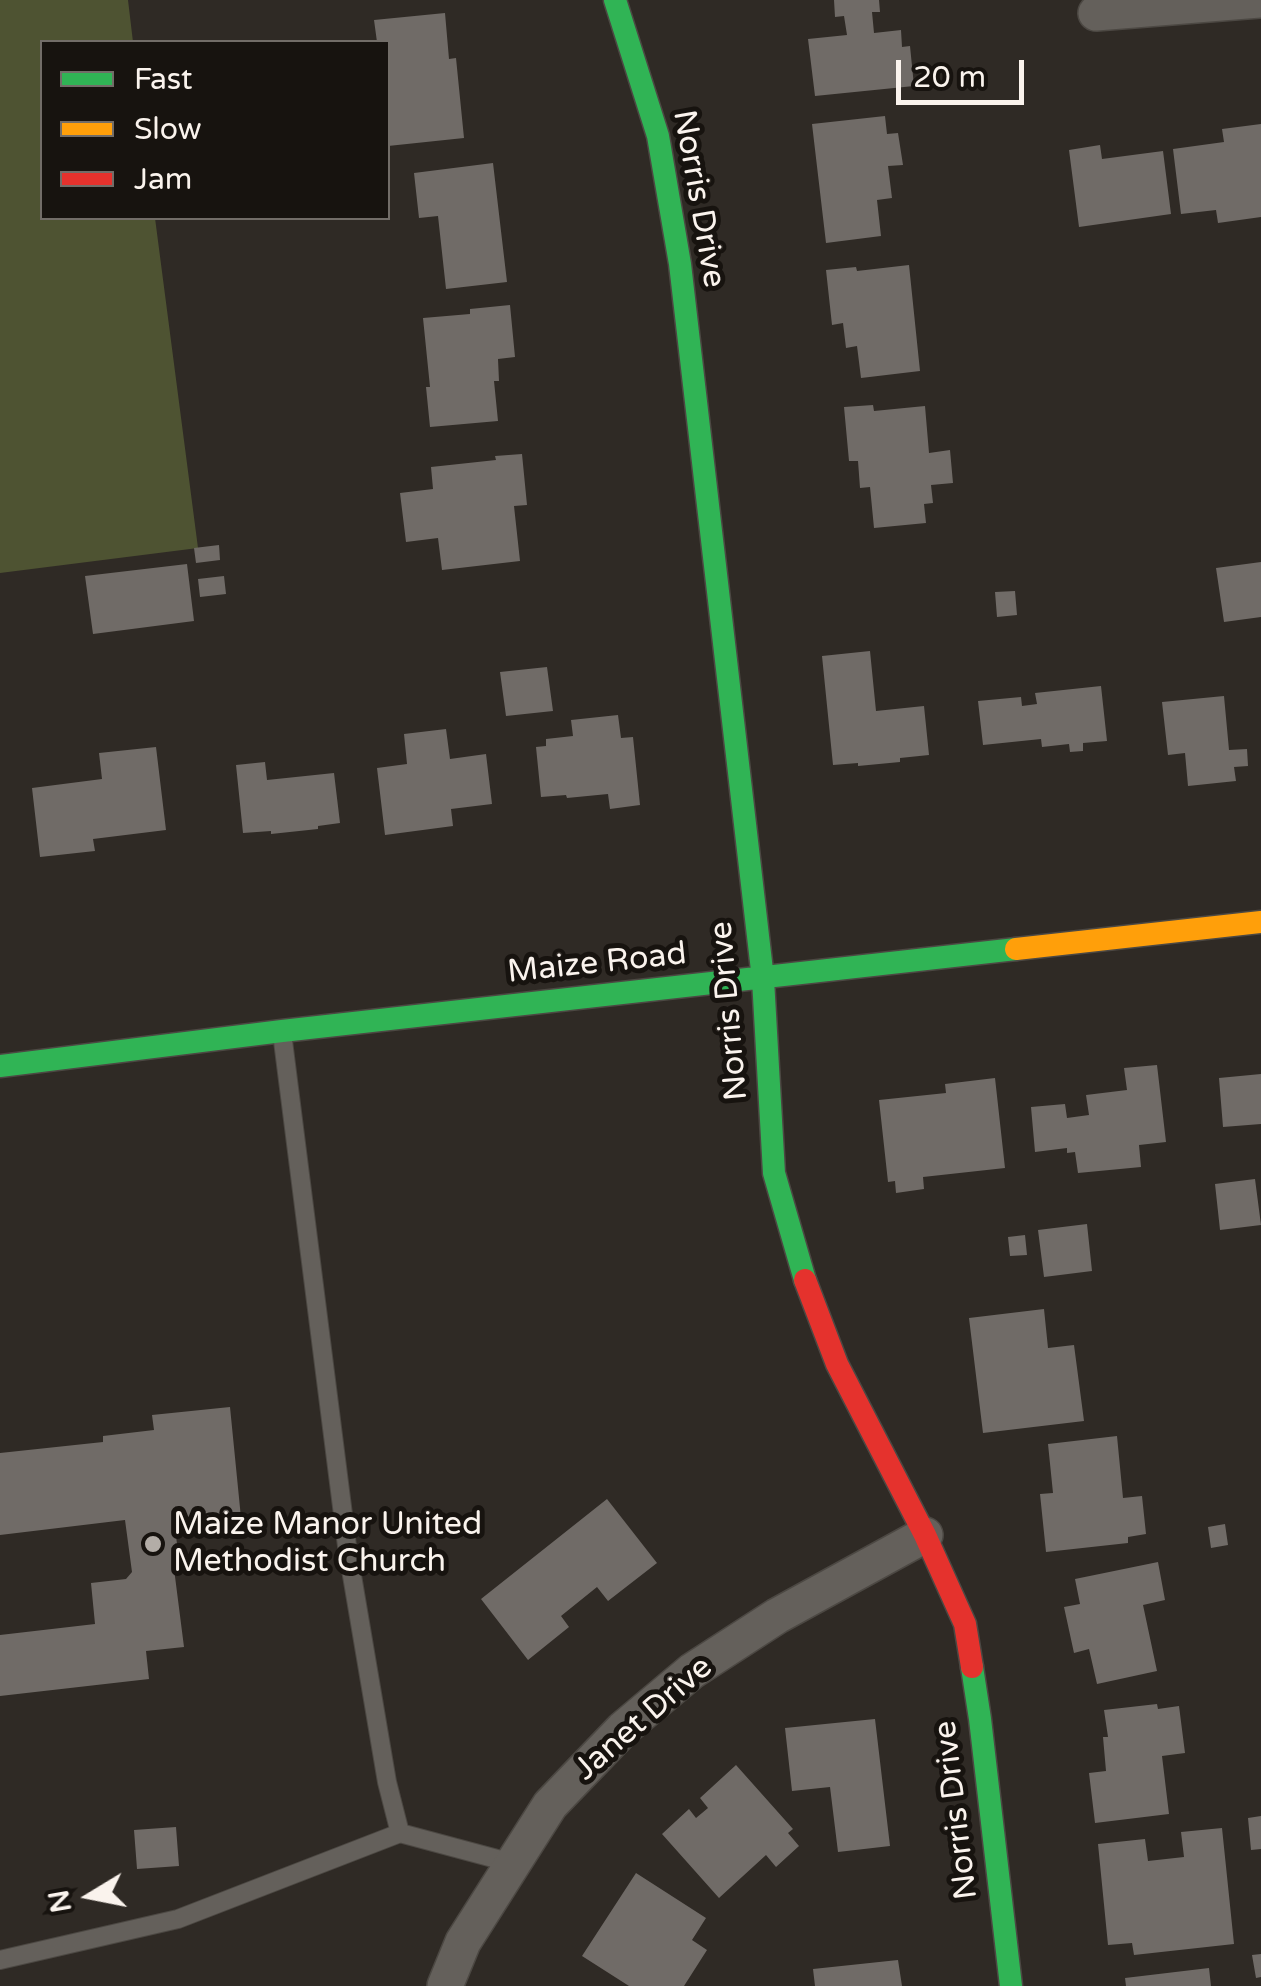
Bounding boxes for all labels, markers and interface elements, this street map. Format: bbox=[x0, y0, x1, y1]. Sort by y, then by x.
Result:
legend bbox=[40, 40, 390, 220]
scale bar bbox=[901, 40, 1028, 102]
text: 20 m bbox=[913, 59, 986, 96]
text: Fast bbox=[134, 61, 193, 98]
street label: Norris Drive bbox=[663, 107, 733, 291]
text: Slow bbox=[134, 111, 202, 148]
text: Jam bbox=[134, 161, 192, 198]
street label: Norris Drive bbox=[703, 920, 757, 1102]
street label: Maize Road bbox=[506, 936, 688, 992]
place label: Maize Manor United Methodist Church bbox=[173, 1507, 482, 1582]
marker: Maize Manor United Methodist Church bbox=[142, 1533, 164, 1555]
street label: Janet Drive bbox=[567, 1649, 721, 1789]
street label: Norris Drive bbox=[927, 1718, 987, 1902]
north arrow bbox=[40, 1846, 140, 1946]
text: N bbox=[42, 1887, 79, 1915]

